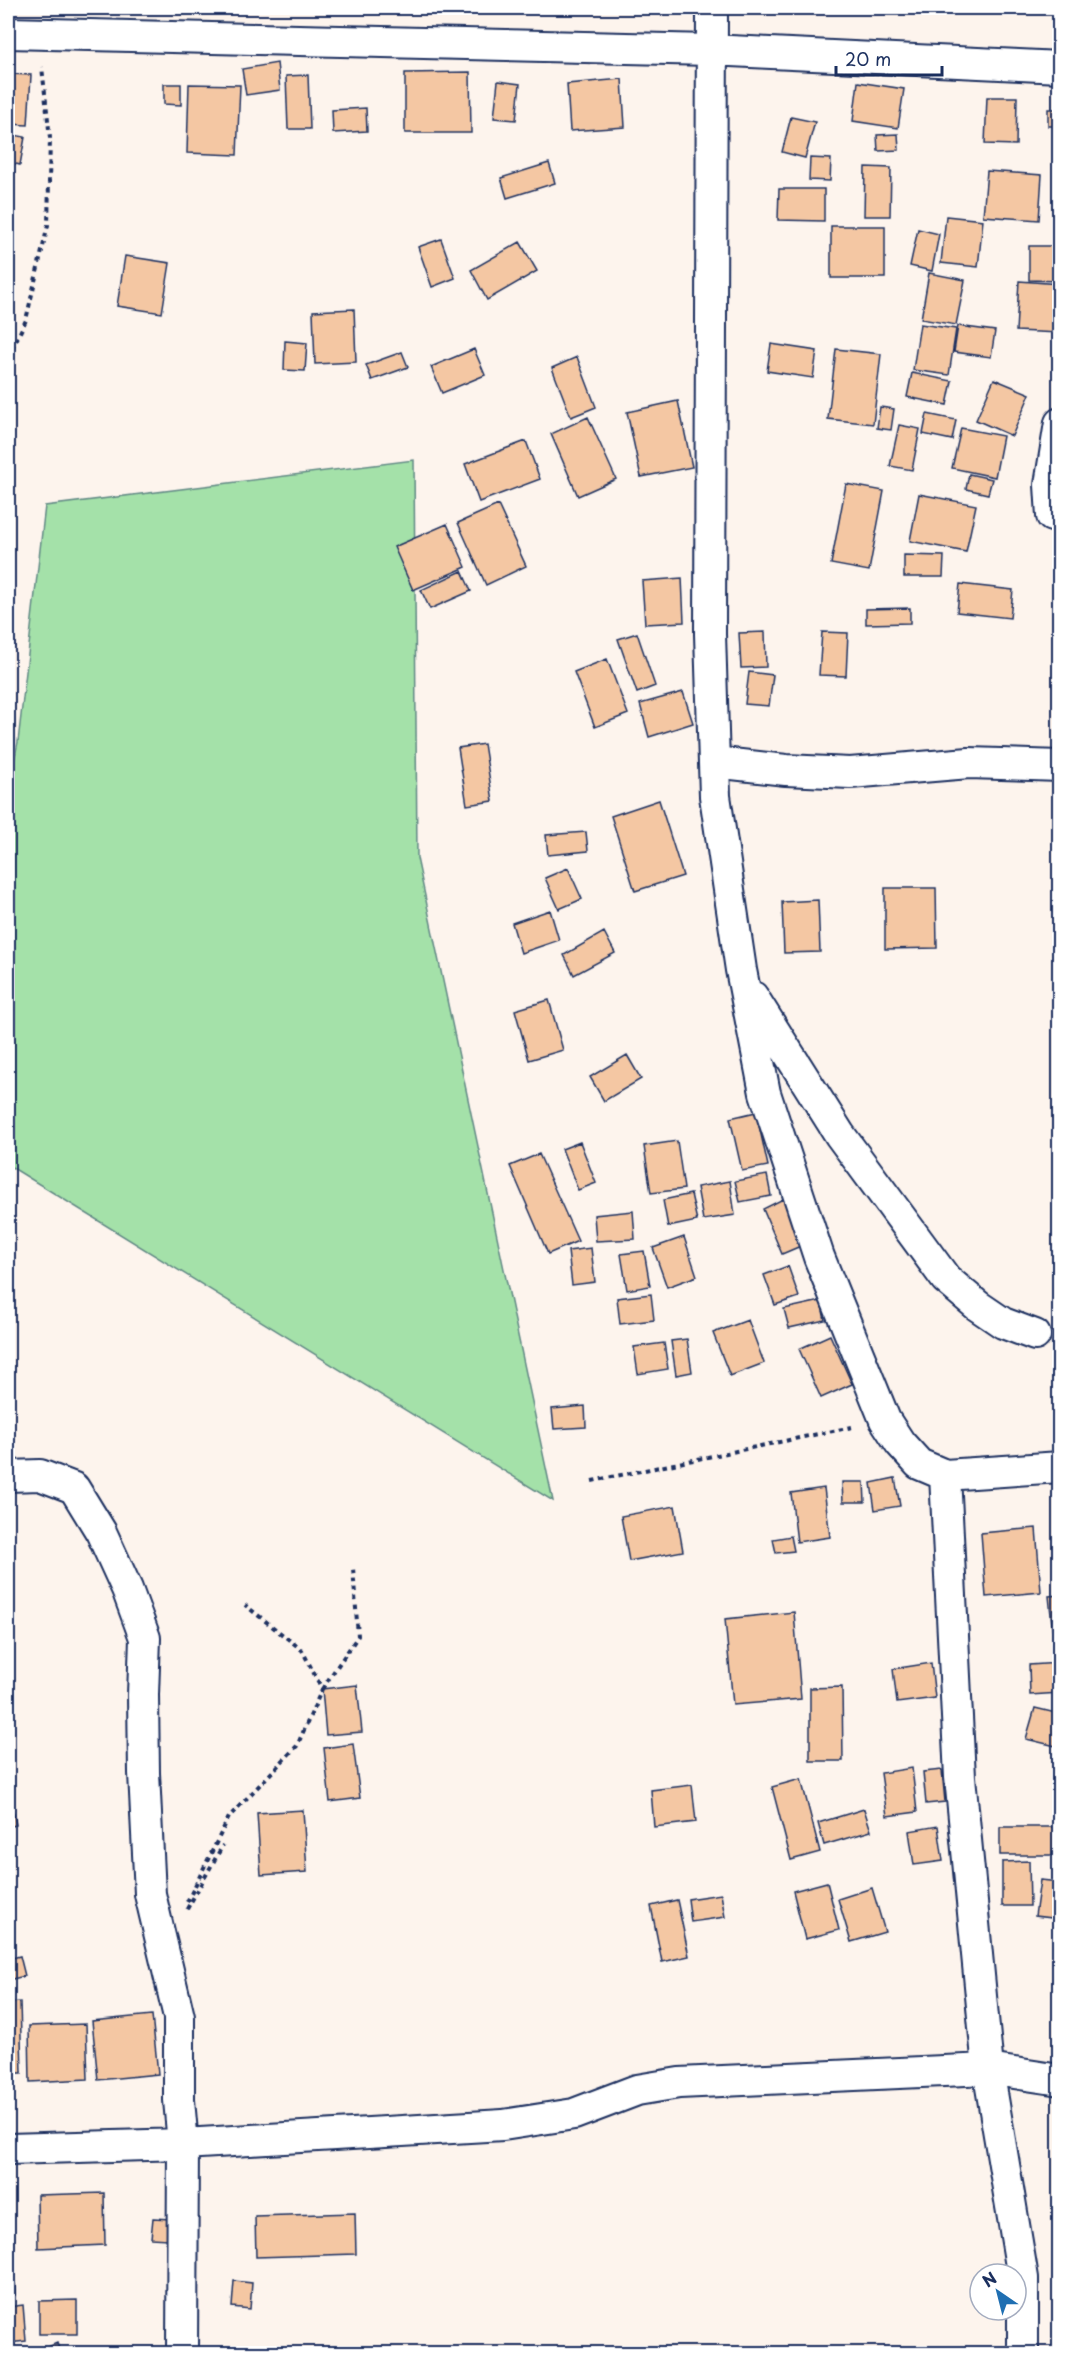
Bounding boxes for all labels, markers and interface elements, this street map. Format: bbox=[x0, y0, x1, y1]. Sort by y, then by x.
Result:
scale bar bbox=[836, 39, 942, 77]
text: 20 m bbox=[845, 45, 891, 72]
north arrow bbox=[968, 2262, 1028, 2322]
text: N bbox=[977, 2265, 1001, 2292]

